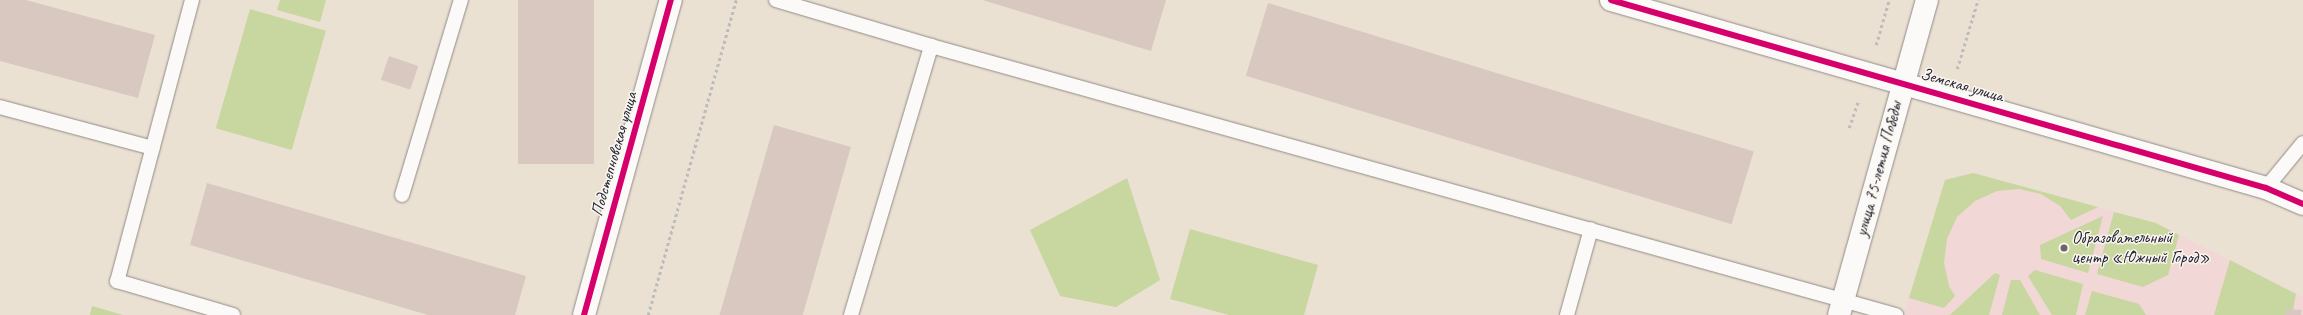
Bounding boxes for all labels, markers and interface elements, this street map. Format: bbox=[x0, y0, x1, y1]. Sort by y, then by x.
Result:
street label: Земская улица bbox=[1918, 63, 2006, 107]
street label: Подстепновская улица bbox=[586, 89, 642, 219]
street label: улица 75-летия Победы bbox=[1851, 99, 1907, 239]
place label: Образовательный центр «Южный Город» bbox=[2072, 228, 2210, 268]
marker: Образовательный центр «Южный Город» bbox=[2059, 243, 2069, 253]

